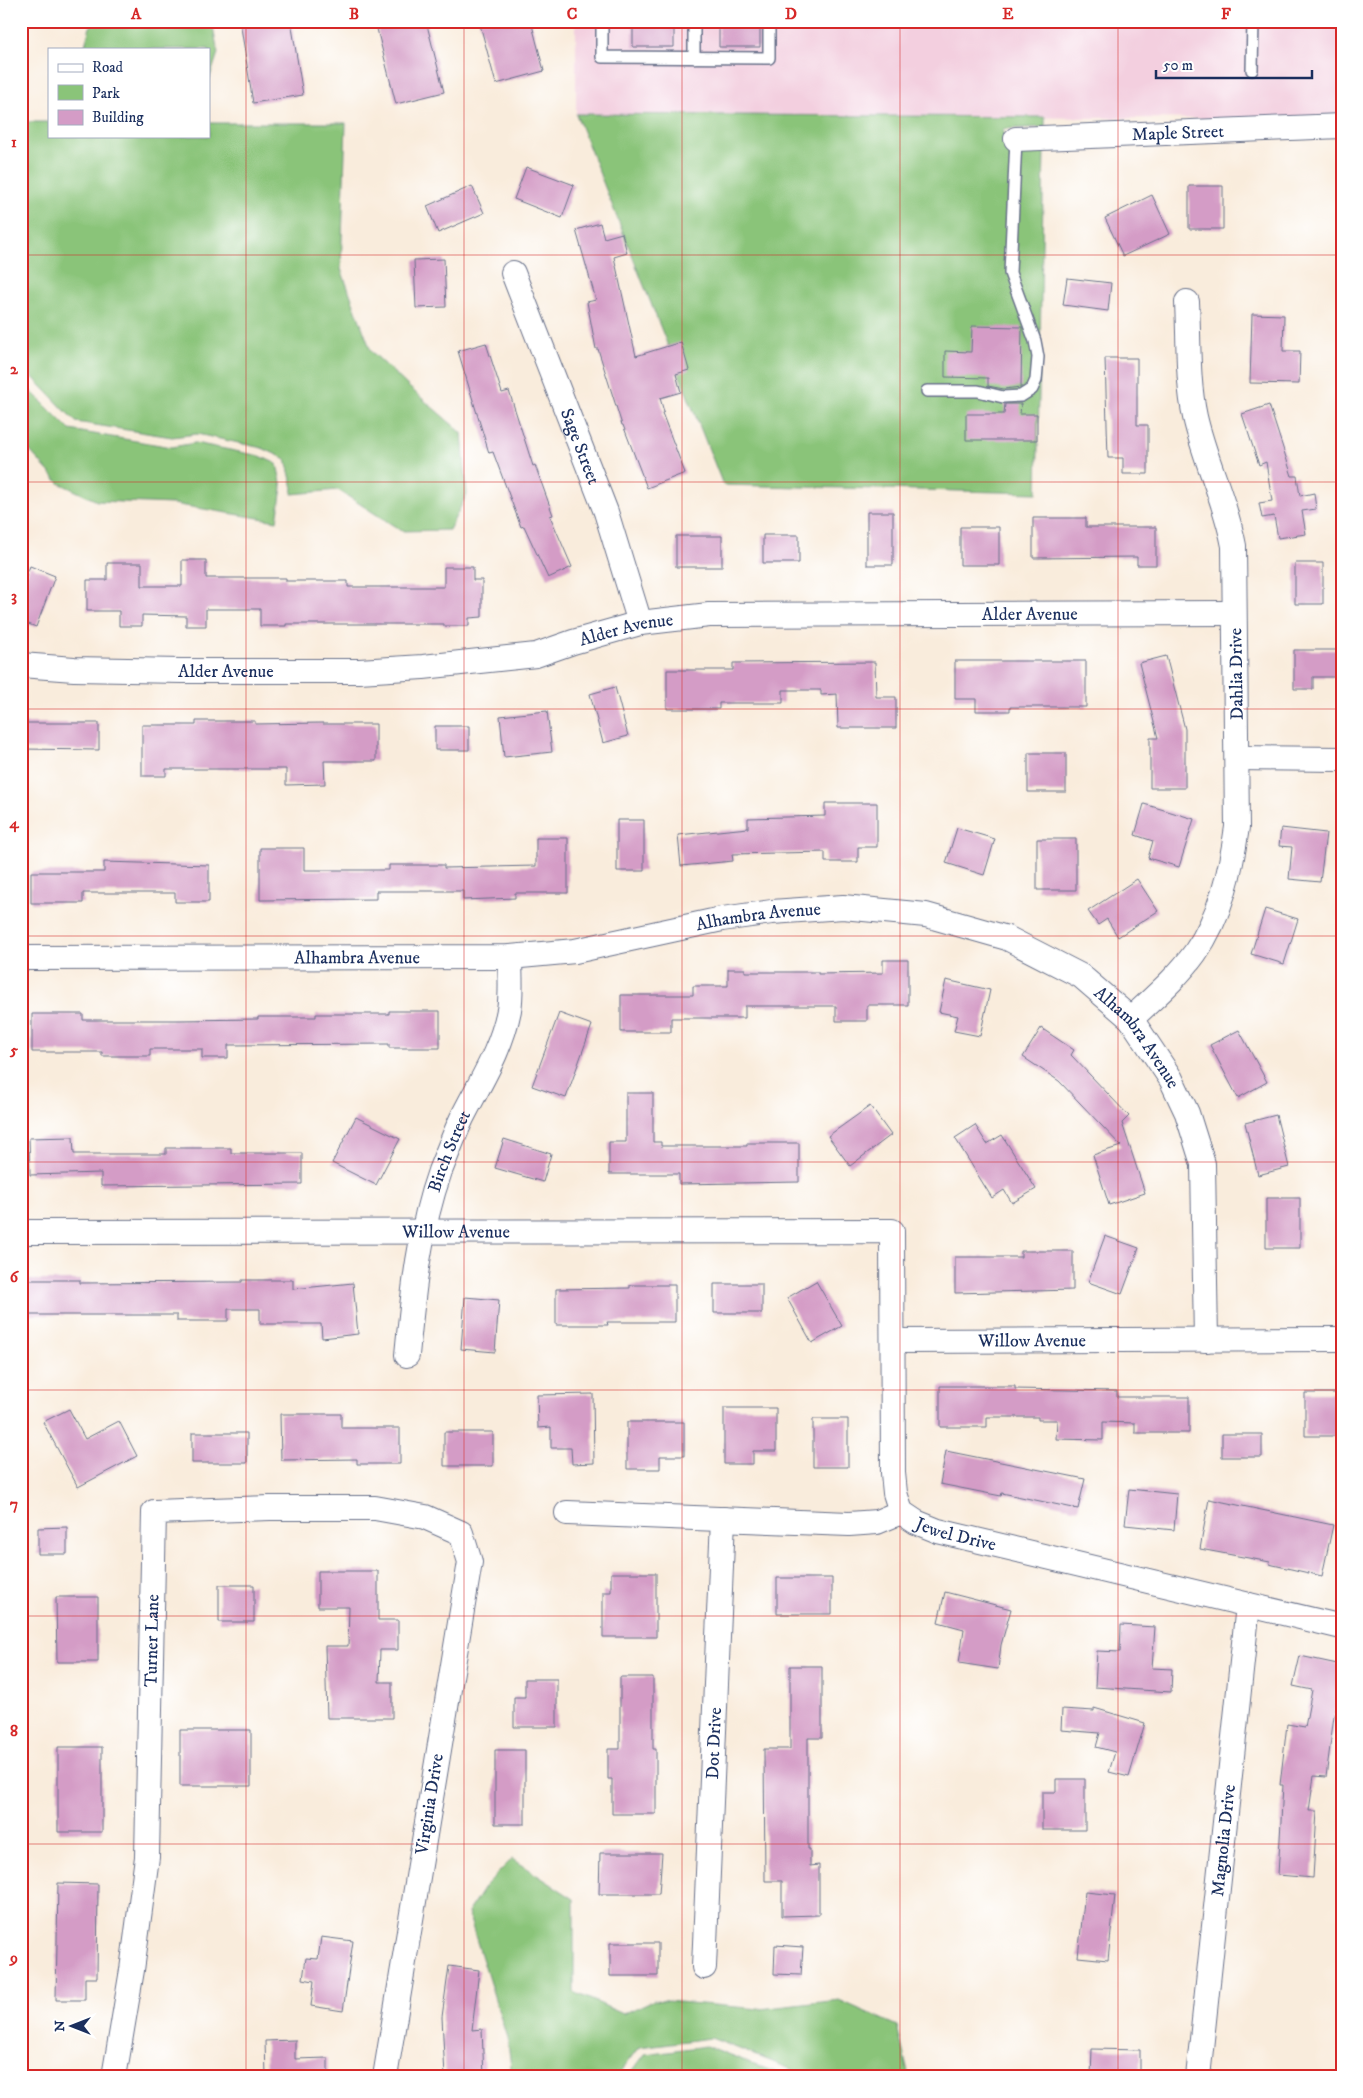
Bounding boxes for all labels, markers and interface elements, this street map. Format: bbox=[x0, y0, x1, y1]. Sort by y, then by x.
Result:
text: A bbox=[130, 4, 142, 24]
text: B bbox=[349, 4, 359, 24]
text: C bbox=[567, 4, 577, 24]
text: D bbox=[785, 4, 797, 24]
text: E bbox=[1002, 4, 1014, 24]
text: F bbox=[1221, 4, 1231, 24]
legend bbox=[48, 48, 210, 138]
scale bar bbox=[1156, 48, 1312, 80]
text: 50 m bbox=[1163, 56, 1193, 75]
text: Road bbox=[92, 58, 124, 77]
text: Park bbox=[92, 84, 121, 103]
text: Building bbox=[92, 108, 144, 127]
street label: Maple Street bbox=[1131, 121, 1225, 146]
text: 1 bbox=[11, 132, 17, 152]
text: 2 bbox=[10, 359, 19, 379]
street label: Sage Street bbox=[555, 406, 604, 488]
text: 3 bbox=[11, 586, 17, 606]
street label: Alder Avenue bbox=[982, 604, 1078, 626]
street label: Alder Avenue bbox=[577, 609, 674, 652]
street label: Dahlia Drive bbox=[1225, 628, 1249, 720]
street label: Alder Avenue bbox=[178, 661, 274, 683]
text: 4 bbox=[8, 813, 19, 833]
street label: Alhambra Avenue bbox=[694, 899, 822, 936]
street label: Alhambra Avenue bbox=[294, 947, 420, 969]
street label: Alhambra Avenue bbox=[1089, 982, 1184, 1092]
text: 5 bbox=[9, 1040, 18, 1060]
street label: Birch Street bbox=[424, 1107, 476, 1195]
street label: Willow Avenue bbox=[401, 1221, 510, 1244]
text: 6 bbox=[10, 1267, 20, 1287]
street label: Willow Avenue bbox=[977, 1330, 1086, 1353]
text: 7 bbox=[10, 1494, 18, 1514]
street label: Jewel Drive bbox=[910, 1512, 998, 1556]
street label: Turner Lane bbox=[140, 1594, 164, 1687]
street label: Dot Drive bbox=[702, 1707, 727, 1780]
text: 8 bbox=[10, 1721, 18, 1741]
street label: Virginia Drive bbox=[411, 1752, 449, 1857]
street label: Magnolia Drive bbox=[1207, 1783, 1241, 1898]
text: 9 bbox=[9, 1948, 18, 1968]
north arrow bbox=[48, 2000, 98, 2050]
text: N bbox=[51, 2020, 69, 2032]

